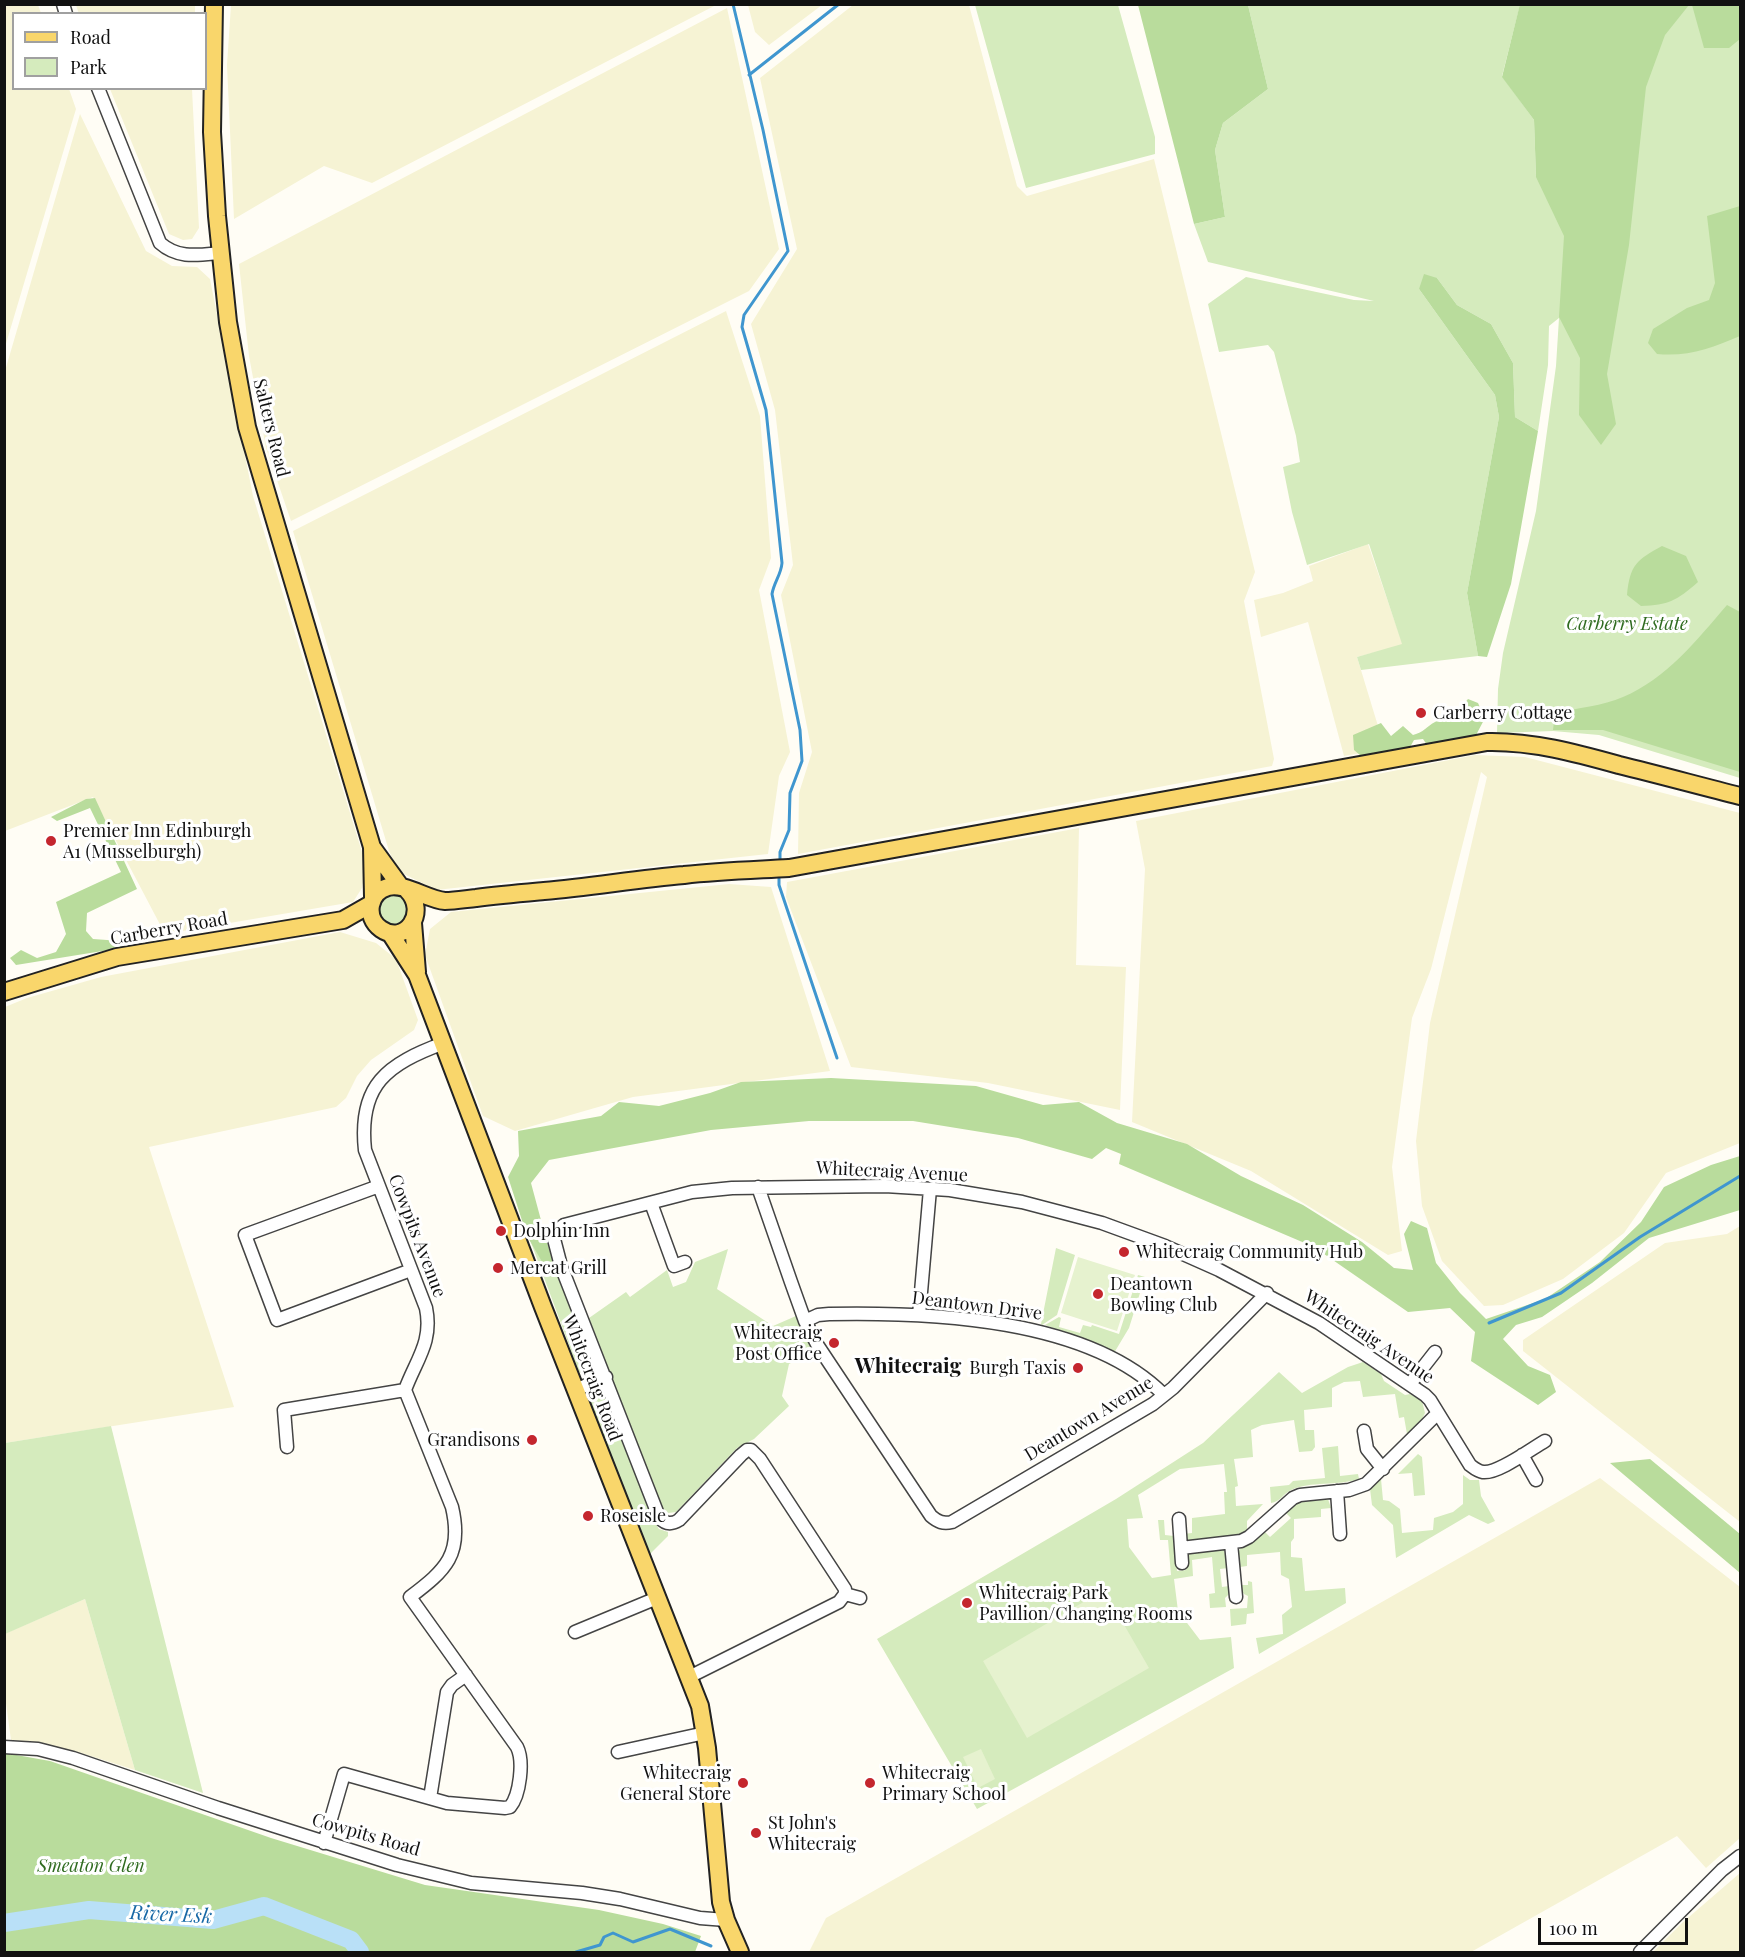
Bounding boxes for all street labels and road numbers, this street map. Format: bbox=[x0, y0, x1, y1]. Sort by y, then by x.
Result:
street label: Salters Road bbox=[248, 376, 294, 480]
street label: Carberry Road bbox=[109, 908, 229, 950]
street label: Whitecraig Avenue bbox=[816, 1157, 968, 1187]
street label: Cowpits Avenue bbox=[384, 1171, 450, 1301]
street label: Whitecraig Avenue bbox=[1300, 1286, 1438, 1388]
street label: Deantown Drive bbox=[911, 1287, 1043, 1325]
street label: Whitecraig Road bbox=[558, 1312, 626, 1444]
street label: Deantown Avenue bbox=[1021, 1372, 1157, 1466]
street label: Cowpits Road bbox=[309, 1809, 423, 1861]

